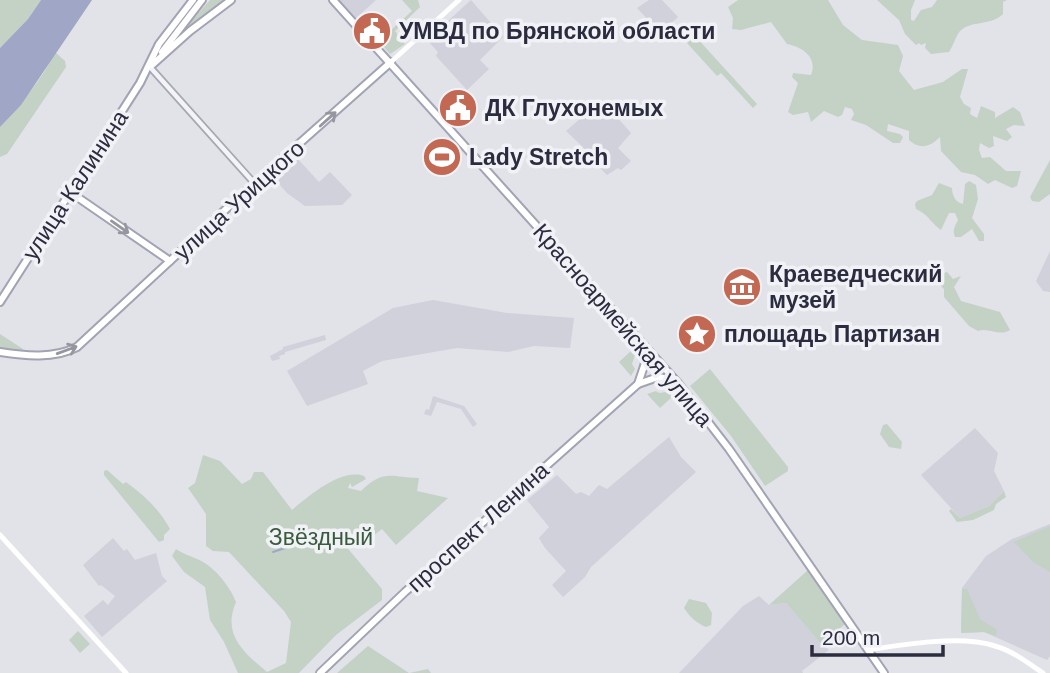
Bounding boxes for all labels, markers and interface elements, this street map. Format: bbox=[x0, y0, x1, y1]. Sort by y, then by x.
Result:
public building icon: УМВД по Брянской области bbox=[351, 10, 393, 52]
place label: УМВД по Брянской области bbox=[399, 18, 715, 44]
public building icon: ДК Глухонемых bbox=[437, 87, 479, 129]
place label: ДК Глухонемых bbox=[485, 95, 663, 121]
street label: улица Калинина bbox=[17, 105, 133, 265]
one-way arrow bbox=[319, 111, 337, 127]
street label: улица Урицкого bbox=[169, 135, 309, 265]
sports icon: Lady Stretch bbox=[421, 136, 463, 178]
place label: Lady Stretch bbox=[469, 144, 608, 170]
street label: Красноармейская улица bbox=[528, 218, 718, 432]
one-way arrow bbox=[110, 220, 129, 234]
place label: Краеведческий музей bbox=[769, 261, 942, 313]
museum icon: Краеведческий музей bbox=[721, 266, 763, 308]
place icon: площадь Партизан bbox=[676, 313, 718, 355]
place label: площадь Партизан bbox=[724, 321, 940, 347]
one-way arrow bbox=[56, 343, 77, 355]
street label: проспект Ленина bbox=[402, 457, 554, 597]
park label: Звёздный bbox=[269, 524, 373, 550]
scale bar bbox=[812, 614, 943, 658]
text: 200 m bbox=[822, 626, 880, 649]

